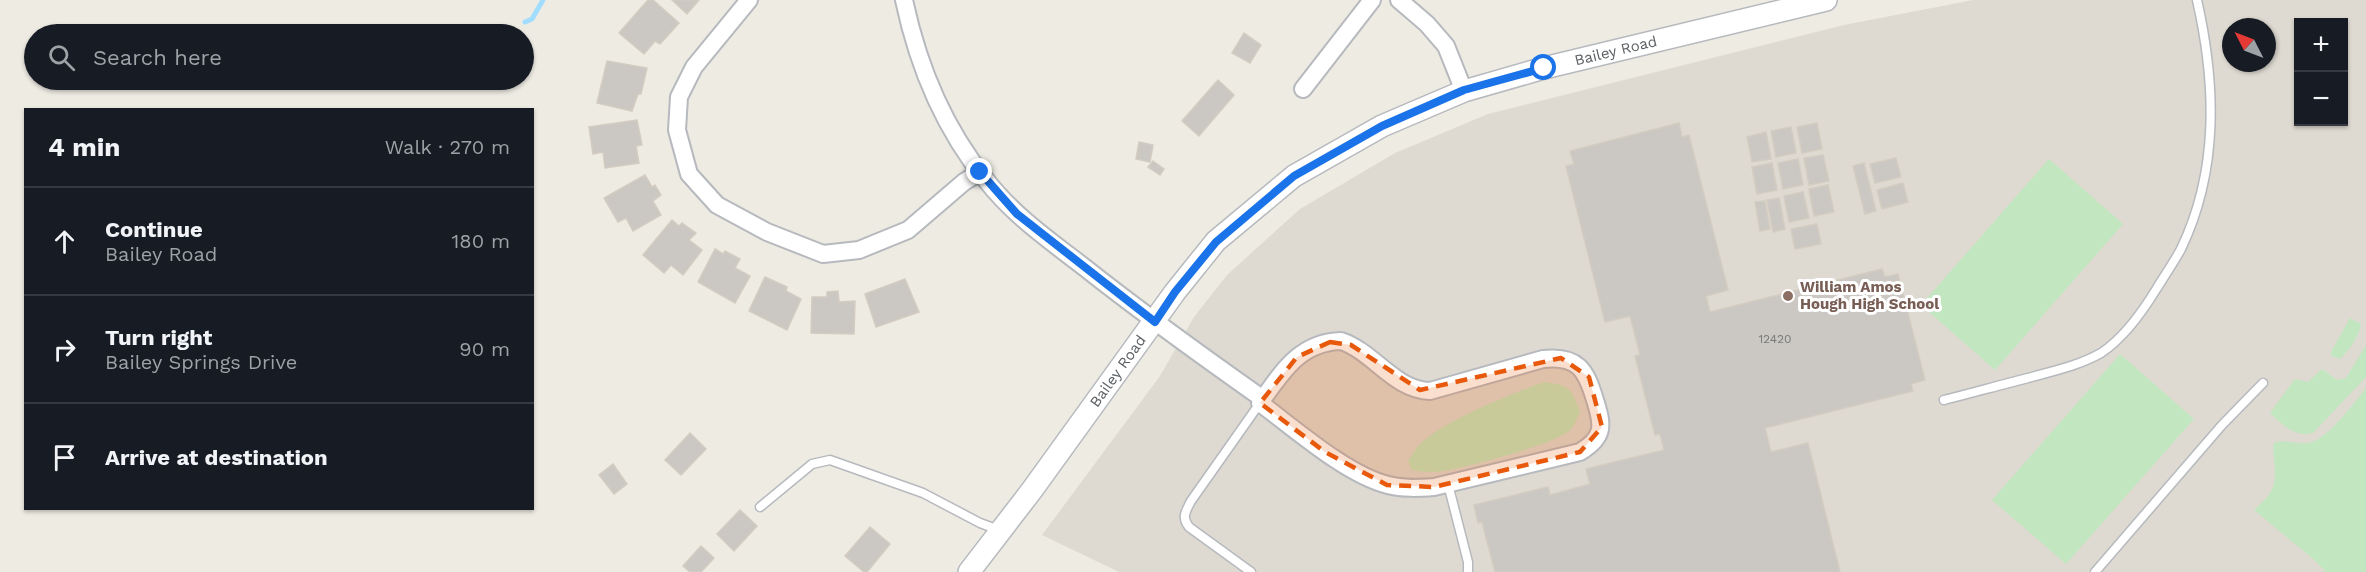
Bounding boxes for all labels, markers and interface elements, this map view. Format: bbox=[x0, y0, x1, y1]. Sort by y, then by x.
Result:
north arrow bbox=[2222, 18, 2276, 72]
map controls bbox=[2294, 18, 2348, 126]
button: + bbox=[2294, 18, 2348, 72]
search box bbox=[24, 24, 534, 90]
street label: Bailey Road bbox=[1573, 32, 1659, 69]
icon: search bbox=[45, 41, 78, 74]
text: Search here bbox=[93, 45, 222, 70]
route start bbox=[1530, 54, 1556, 80]
button: − bbox=[2294, 72, 2348, 126]
text: 4 min bbox=[48, 132, 120, 162]
text: Walk · 270 m bbox=[385, 135, 510, 159]
route end bbox=[966, 158, 992, 184]
text: Continue bbox=[105, 217, 203, 242]
icon: ahead bbox=[48, 225, 81, 258]
text: 180 m bbox=[452, 229, 510, 253]
text: Bailey Road bbox=[105, 242, 217, 266]
place label: William Amos Hough High School bbox=[1800, 278, 1939, 313]
marker: William Amos Hough High School bbox=[1781, 289, 1795, 303]
text: Turn right bbox=[105, 325, 212, 350]
street label: Bailey Road bbox=[1086, 332, 1150, 411]
house number: 12420 bbox=[1758, 332, 1792, 346]
icon: right bbox=[48, 333, 81, 366]
text: 90 m bbox=[459, 337, 510, 361]
text: Bailey Springs Drive bbox=[105, 350, 297, 374]
icon: arrive bbox=[48, 441, 81, 474]
text: Arrive at destination bbox=[105, 445, 328, 470]

